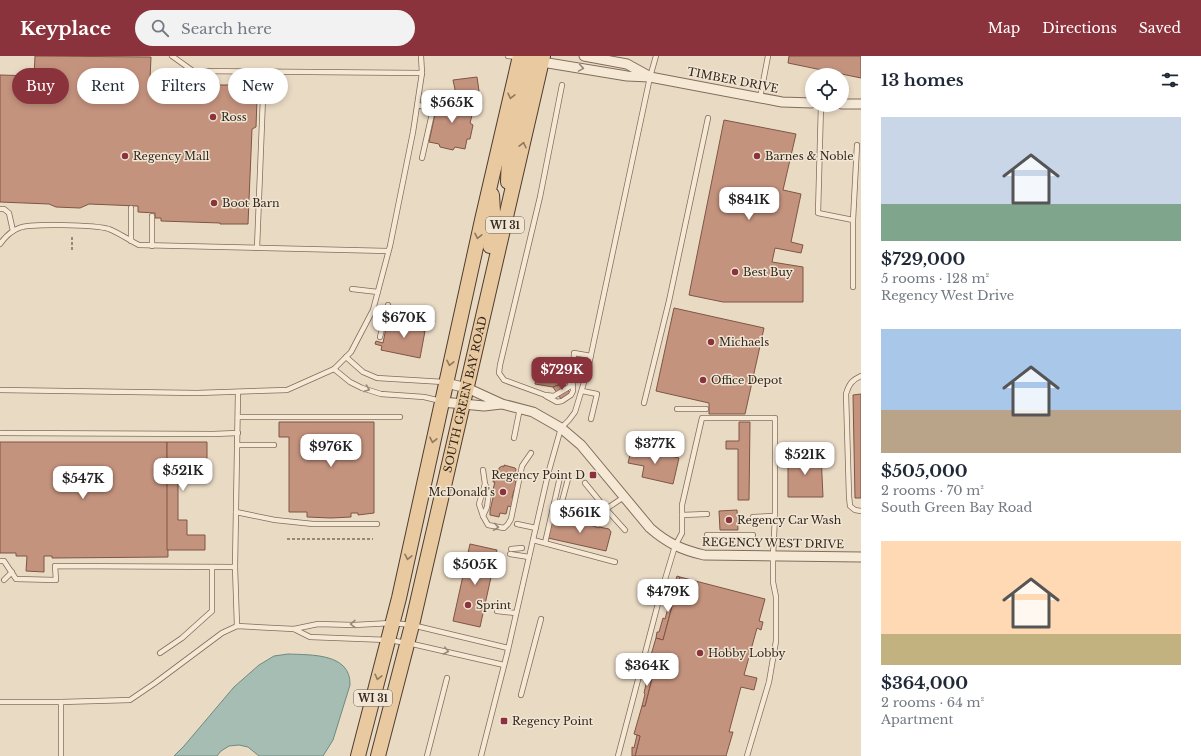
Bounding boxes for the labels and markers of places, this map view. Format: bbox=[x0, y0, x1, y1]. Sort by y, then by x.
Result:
pin: $565K bbox=[424, 90, 480, 124]
place label: Ross bbox=[221, 110, 247, 124]
marker: Ross bbox=[208, 112, 218, 122]
place label: Regency Mall bbox=[133, 149, 210, 163]
place label: Barnes & Noble bbox=[765, 149, 853, 163]
marker: Regency Mall bbox=[120, 151, 130, 161]
marker: Barnes & Noble bbox=[752, 151, 762, 161]
pin: $841K bbox=[721, 187, 777, 221]
place label: Boot Barn bbox=[222, 196, 280, 210]
marker: Boot Barn bbox=[209, 198, 219, 208]
place label: Best Buy bbox=[743, 265, 793, 279]
marker: Best Buy bbox=[730, 267, 740, 277]
pin: $670K bbox=[376, 305, 432, 339]
place label: Michaels bbox=[719, 335, 769, 349]
marker: Michaels bbox=[706, 337, 716, 347]
pin: $729K bbox=[534, 357, 590, 391]
place label: Office Depot bbox=[711, 373, 783, 387]
marker: Office Depot bbox=[698, 375, 708, 385]
pin: $377K bbox=[627, 431, 683, 465]
pin: $976K bbox=[303, 434, 359, 468]
pin: $521K bbox=[777, 442, 833, 476]
pin: $521K bbox=[155, 458, 211, 492]
pin: $547K bbox=[55, 466, 111, 500]
place label: Regency Point D bbox=[491, 468, 585, 482]
marker: Regency Point D bbox=[588, 470, 598, 480]
place label: McDonald's bbox=[429, 485, 495, 499]
marker: McDonald's bbox=[498, 487, 508, 497]
pin: $561K bbox=[552, 500, 608, 534]
place label: Regency Car Wash bbox=[737, 513, 842, 527]
marker: Regency Car Wash bbox=[724, 515, 734, 525]
pin: $505K bbox=[447, 552, 503, 586]
pin: $479K bbox=[640, 579, 696, 613]
place label: Sprint bbox=[476, 598, 512, 612]
marker: Sprint bbox=[463, 600, 473, 610]
place label: Hobby Lobby bbox=[708, 646, 786, 660]
marker: Hobby Lobby bbox=[695, 648, 705, 658]
pin: $364K bbox=[619, 653, 675, 687]
place label: Regency Point bbox=[512, 714, 594, 728]
marker: Regency Point bbox=[499, 716, 509, 726]

